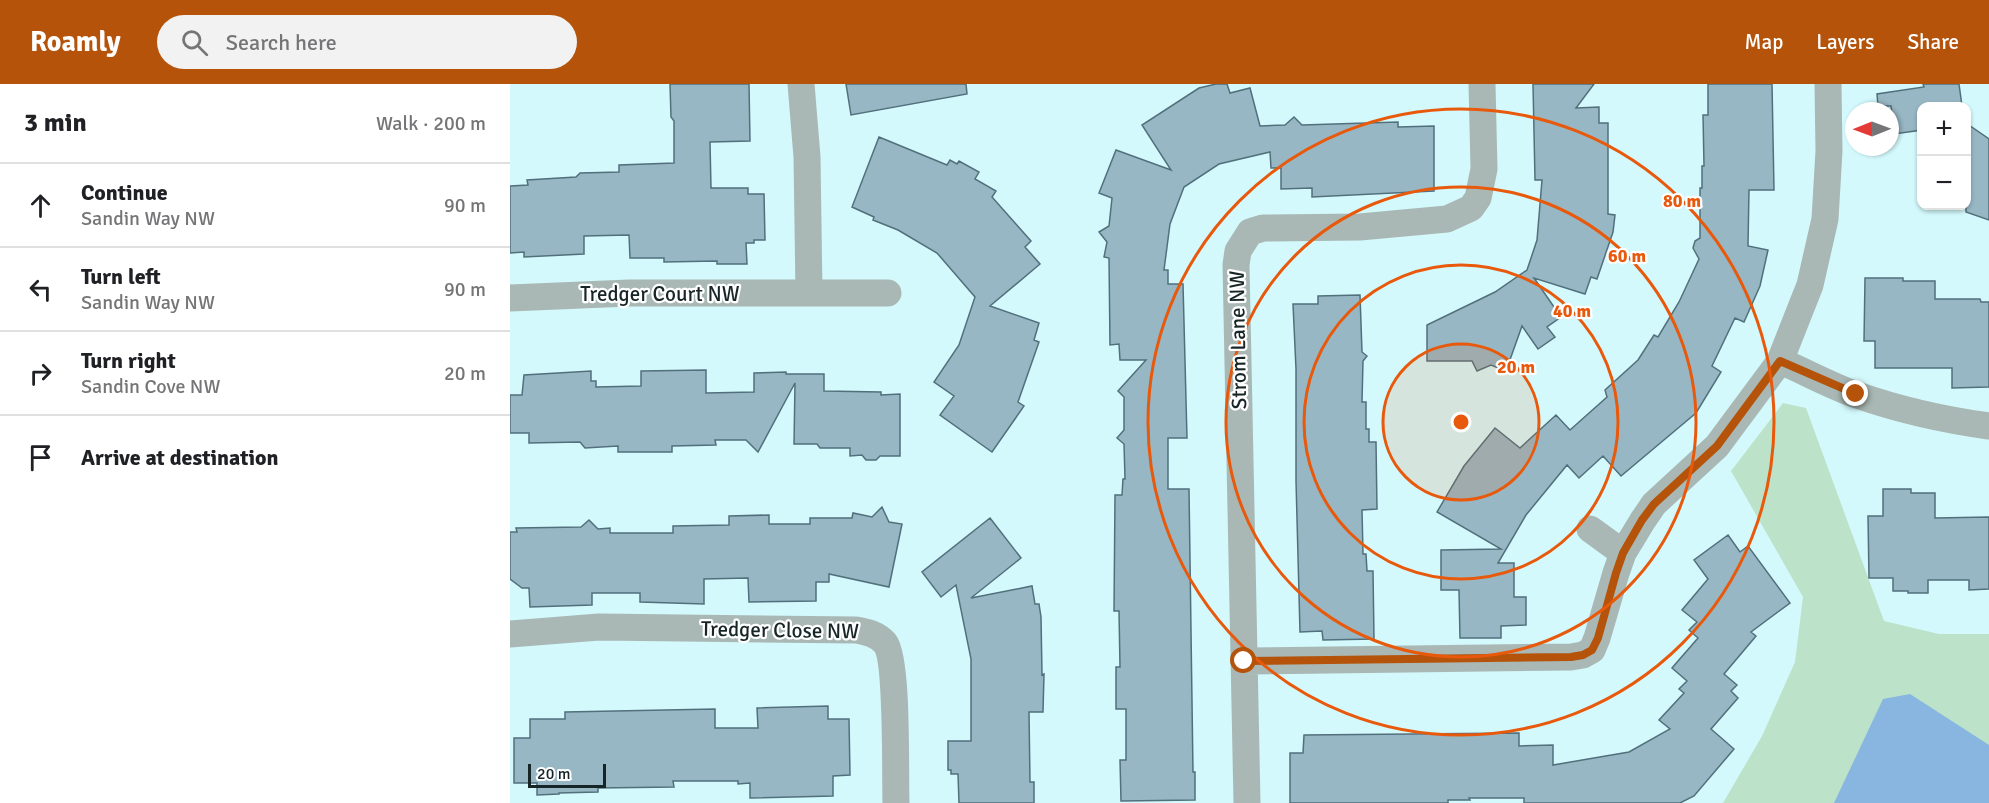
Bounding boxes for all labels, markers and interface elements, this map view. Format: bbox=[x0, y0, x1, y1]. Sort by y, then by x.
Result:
search box bbox=[157, 15, 577, 69]
text: Roamly bbox=[30, 25, 121, 59]
icon: search bbox=[178, 26, 211, 59]
text: Search here bbox=[226, 29, 337, 56]
text: Map bbox=[1745, 29, 1783, 55]
text: Layers bbox=[1816, 29, 1874, 55]
text: Share bbox=[1907, 29, 1959, 55]
north arrow bbox=[1845, 102, 1899, 156]
map controls bbox=[1917, 102, 1971, 210]
button: + bbox=[1917, 102, 1971, 156]
text: 3 min bbox=[24, 107, 87, 139]
text: Walk · 200 m bbox=[376, 111, 486, 136]
button: − bbox=[1917, 156, 1971, 210]
text: Continue bbox=[81, 179, 168, 206]
icon: ahead bbox=[24, 189, 57, 222]
text: 80 m bbox=[1663, 190, 1701, 212]
text: 90 m bbox=[444, 193, 486, 218]
text: Sandin Way NW bbox=[81, 206, 215, 231]
text: 60 m bbox=[1608, 245, 1646, 267]
text: Turn left bbox=[81, 263, 161, 290]
street label: Strom Lane NW bbox=[1224, 270, 1252, 410]
icon: left bbox=[24, 273, 57, 306]
text: 90 m bbox=[444, 277, 486, 302]
street label: Tredger Court NW bbox=[580, 281, 740, 307]
text: Sandin Way NW bbox=[81, 290, 215, 315]
text: 40 m bbox=[1553, 300, 1591, 322]
text: Turn right bbox=[81, 347, 176, 374]
text: 20 m bbox=[1497, 356, 1535, 378]
icon: right bbox=[24, 357, 57, 390]
text: 20 m bbox=[444, 361, 486, 386]
text: Sandin Cove NW bbox=[81, 374, 220, 399]
route end bbox=[1842, 380, 1868, 406]
centre of rings bbox=[1451, 412, 1471, 432]
icon: arrive bbox=[24, 441, 57, 474]
text: Arrive at destination bbox=[81, 444, 278, 471]
street label: Tredger Close NW bbox=[701, 616, 859, 644]
route start bbox=[1230, 647, 1256, 673]
scale bar bbox=[528, 761, 606, 788]
text: 20 m bbox=[537, 764, 571, 784]

